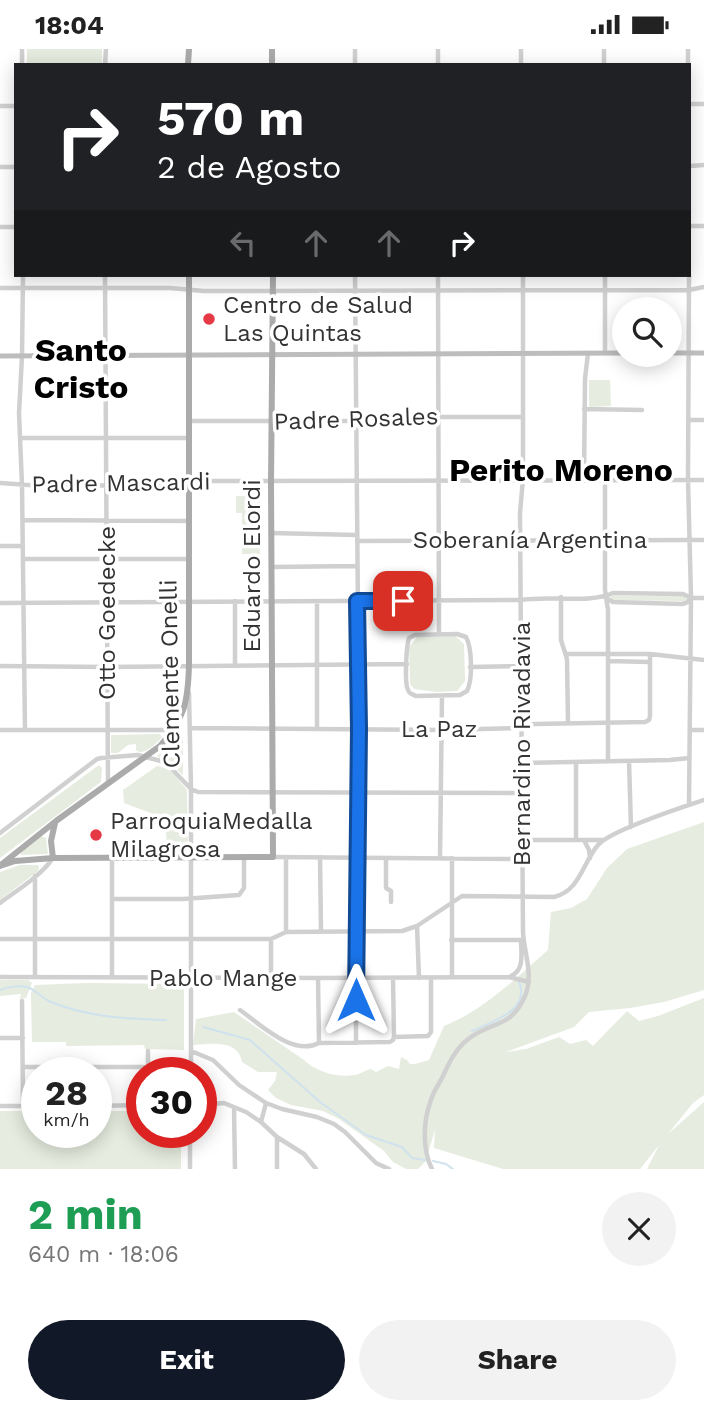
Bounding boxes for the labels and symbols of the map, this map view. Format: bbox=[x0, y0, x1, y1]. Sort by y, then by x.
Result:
place label: Centro de Salud Las Quintas bbox=[223, 291, 413, 347]
marker: Centro de Salud Las Quintas bbox=[201, 311, 217, 327]
district label: Santo Cristo bbox=[33, 331, 129, 406]
street label: Padre Rosales bbox=[273, 402, 439, 436]
district label: Perito Moreno bbox=[449, 451, 673, 489]
street label: Padre Mascardi bbox=[31, 467, 211, 499]
street label: Eduardo Elordi bbox=[238, 479, 266, 653]
street label: Otto Goedecke bbox=[93, 526, 121, 700]
street label: Soberanía Argentina bbox=[413, 526, 647, 554]
pin bbox=[373, 571, 433, 631]
street label: Clemente Onelli bbox=[154, 579, 186, 769]
street label: Bernardino Rivadavia bbox=[508, 622, 536, 866]
street label: La Paz bbox=[401, 715, 477, 743]
place label: ParroquiaMedalla Milagrosa bbox=[110, 807, 313, 863]
marker: ParroquiaMedalla Milagrosa bbox=[88, 827, 104, 843]
position arrow bbox=[319, 963, 393, 1037]
street label: Pablo Mange bbox=[149, 964, 297, 992]
speed limit sign: 30 bbox=[126, 1057, 217, 1148]

